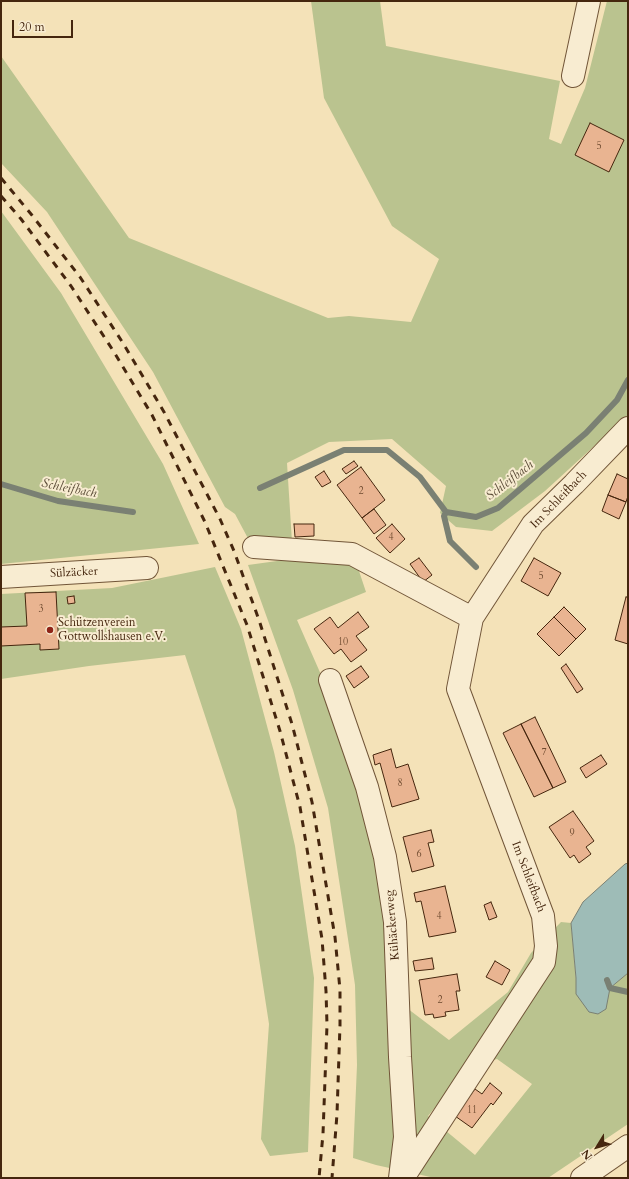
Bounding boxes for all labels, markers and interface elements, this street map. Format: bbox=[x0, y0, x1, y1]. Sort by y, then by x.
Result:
scale bar bbox=[14, 12, 75, 38]
text: 20 m bbox=[19, 19, 45, 35]
house number: 5 bbox=[596, 141, 602, 153]
water label: Schleifbach bbox=[483, 458, 537, 504]
street label: Im Schleifbach bbox=[528, 468, 590, 532]
water label: Schleifbach bbox=[40, 476, 98, 502]
house number: 2 bbox=[358, 486, 364, 498]
house number: 4 bbox=[388, 532, 394, 544]
street label: Sülzäcker bbox=[50, 565, 98, 581]
house number: 5 bbox=[538, 571, 544, 583]
house number: 3 bbox=[38, 604, 44, 616]
place label: Schützenverein Gottwollshausen e.V. bbox=[58, 616, 166, 644]
marker: Schützenverein Gottwollshausen e.V. bbox=[45, 625, 55, 635]
house number: 10 bbox=[338, 637, 348, 649]
house number: 7 bbox=[541, 747, 547, 759]
house number: 8 bbox=[397, 778, 403, 790]
house number: 9 bbox=[569, 828, 575, 840]
street label: Im Schleifbach bbox=[508, 840, 548, 914]
house number: 6 bbox=[416, 849, 422, 861]
street label: Kühäckerweg bbox=[383, 889, 403, 961]
house number: 4 bbox=[436, 911, 442, 923]
house number: 2 bbox=[437, 995, 443, 1007]
house number: 11 bbox=[467, 1105, 477, 1117]
north arrow bbox=[577, 1127, 617, 1167]
text: N bbox=[578, 1146, 596, 1163]

